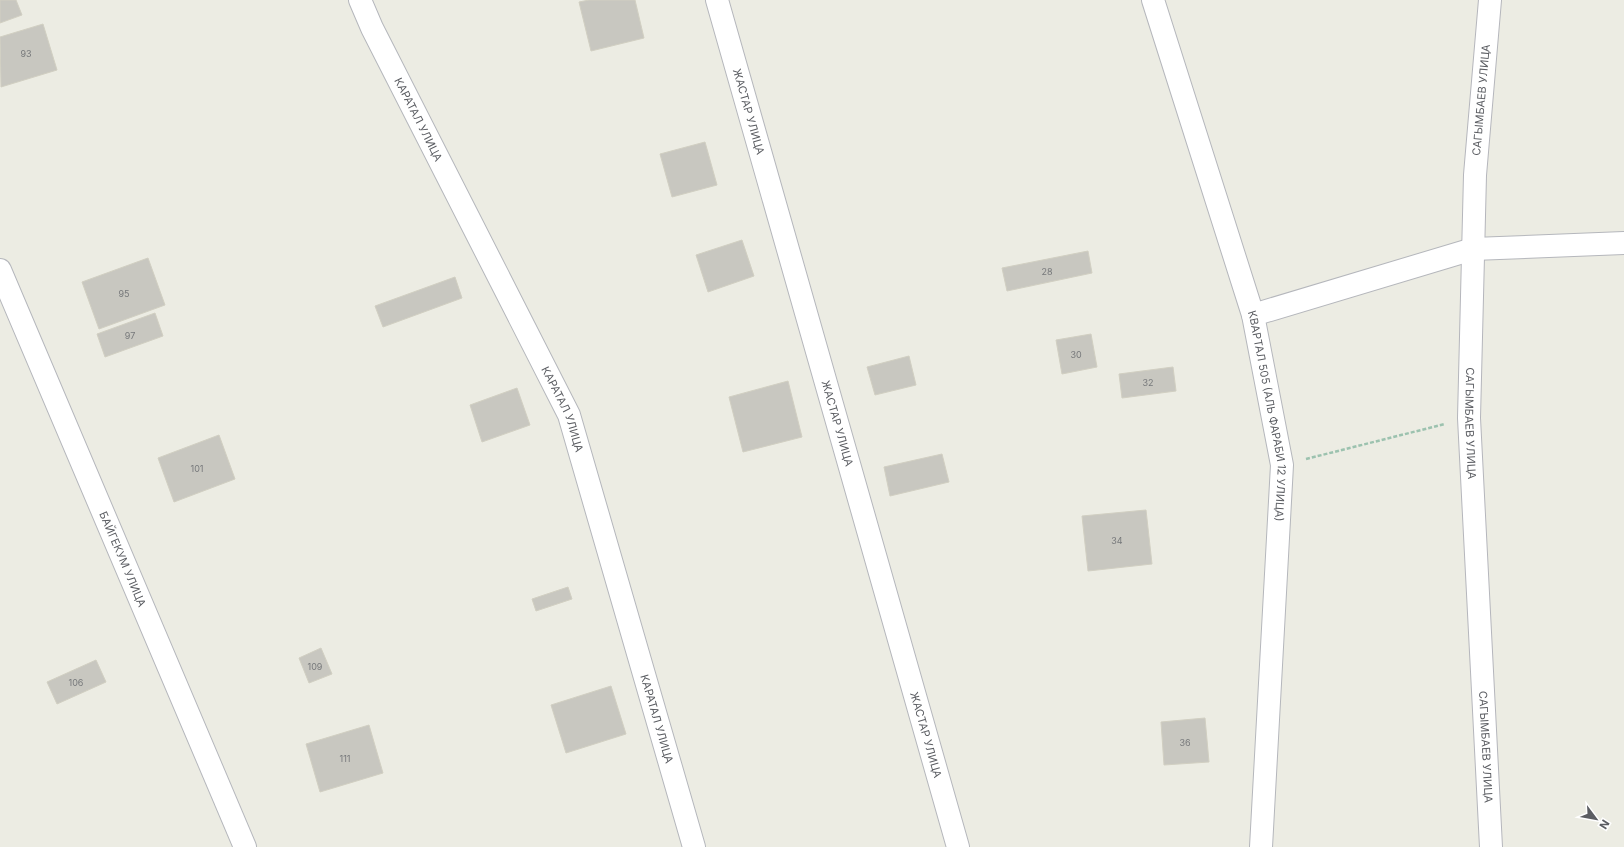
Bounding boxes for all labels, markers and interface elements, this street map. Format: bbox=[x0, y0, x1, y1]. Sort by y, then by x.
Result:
street label: САГЫМБАЕВ УЛИЦА bbox=[1469, 43, 1493, 156]
house number: 93 bbox=[20, 48, 32, 59]
street label: ЖАСТАР УЛИЦА bbox=[730, 67, 768, 157]
street label: КАРАТАЛ УЛИЦА bbox=[391, 75, 446, 164]
house number: 28 bbox=[1041, 266, 1053, 277]
house number: 95 bbox=[118, 288, 130, 299]
street label: КВАРТАЛ 505 (АЛЬ ФАРАБИ 12 УЛИЦА) bbox=[1245, 309, 1289, 522]
house number: 97 bbox=[125, 330, 135, 341]
house number: 30 bbox=[1070, 349, 1082, 360]
street label: КАРАТАЛ УЛИЦА bbox=[538, 364, 586, 454]
street label: САГЫМБАЕВ УЛИЦА bbox=[1462, 367, 1479, 480]
house number: 32 bbox=[1142, 377, 1154, 388]
street label: ЖАСТАР УЛИЦА bbox=[819, 379, 856, 468]
house number: 101 bbox=[191, 463, 204, 474]
street label: БАЙГЕКУМ УЛИЦА bbox=[96, 509, 149, 609]
house number: 34 bbox=[1111, 535, 1123, 546]
house number: 109 bbox=[308, 661, 323, 672]
street label: КАРАТАЛ УЛИЦА bbox=[637, 673, 677, 765]
house number: 106 bbox=[69, 677, 84, 688]
street label: ЖАСТАР УЛИЦА bbox=[907, 690, 945, 780]
street label: САГЫМБАЕВ УЛИЦА bbox=[1476, 691, 1496, 804]
house number: 36 bbox=[1179, 737, 1191, 748]
house number: 111 bbox=[340, 753, 350, 764]
north arrow bbox=[1576, 799, 1616, 839]
text: N bbox=[1596, 817, 1613, 832]

